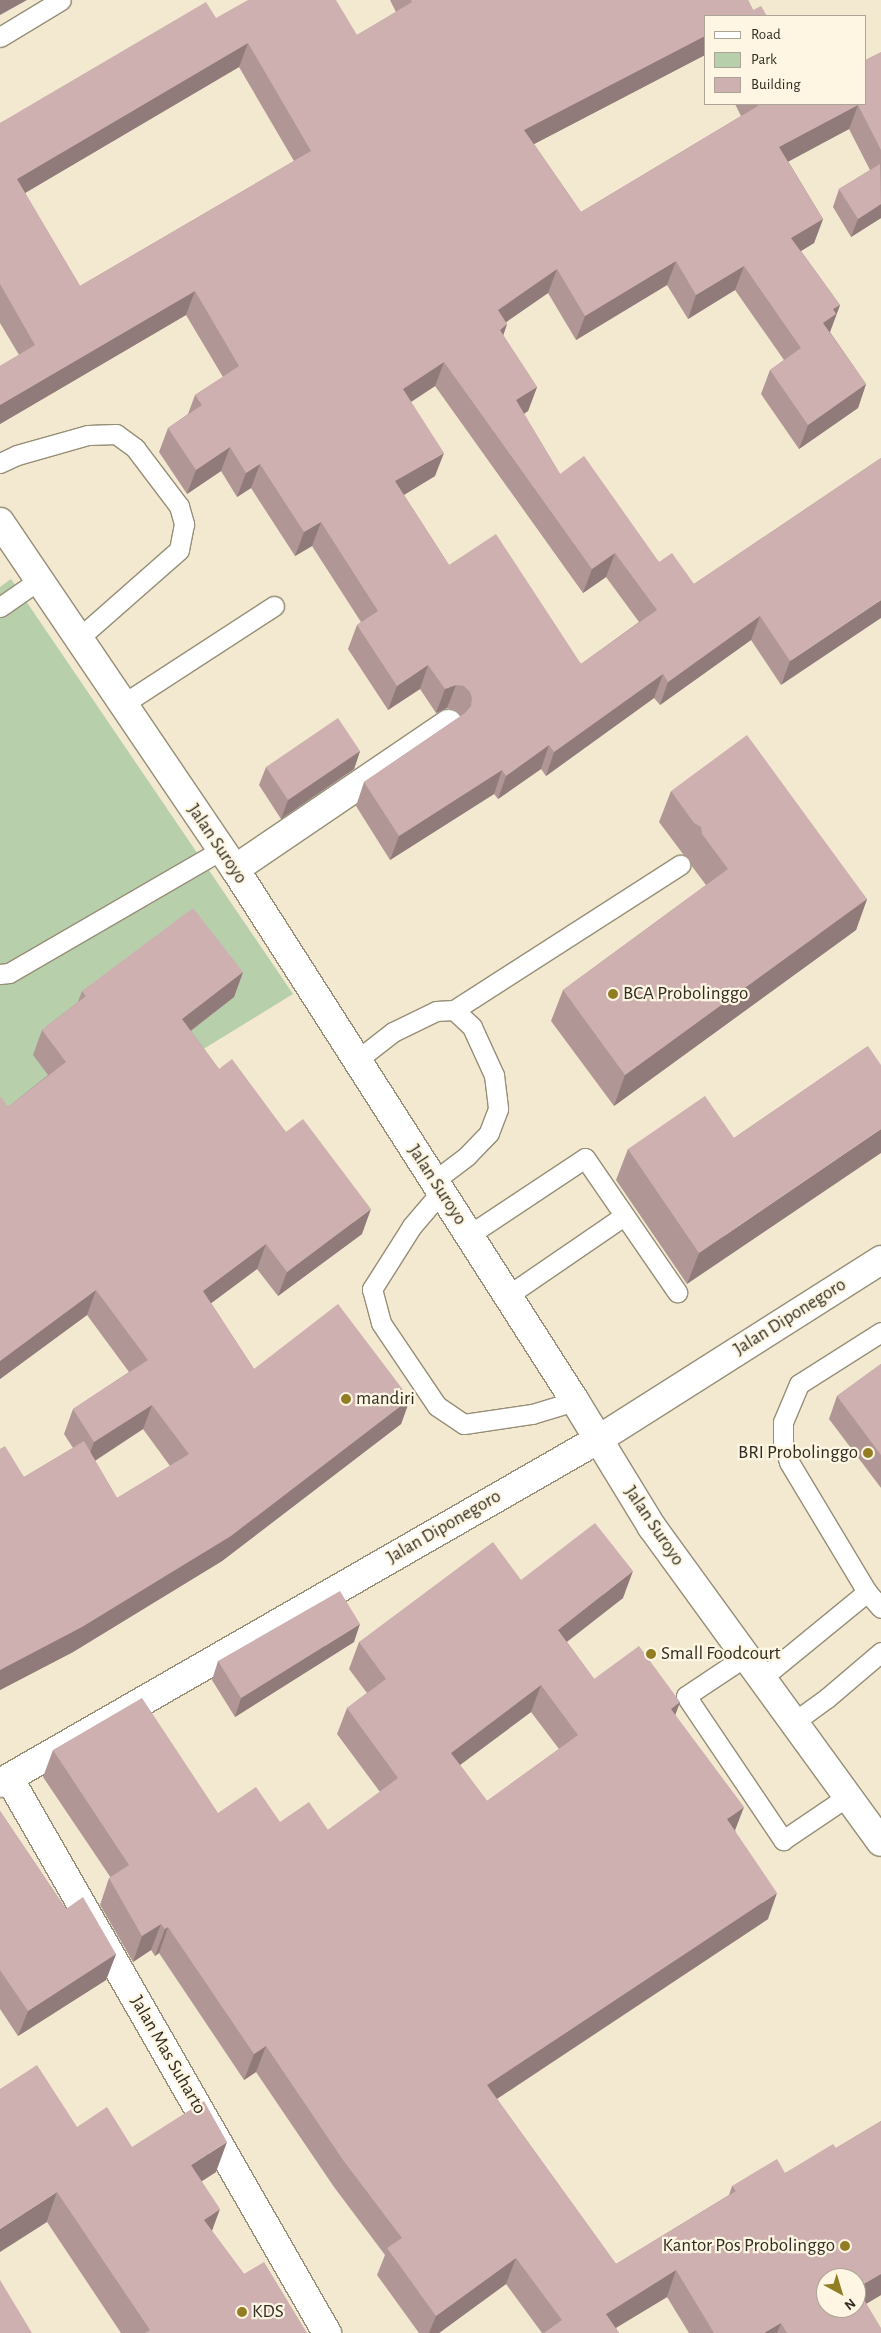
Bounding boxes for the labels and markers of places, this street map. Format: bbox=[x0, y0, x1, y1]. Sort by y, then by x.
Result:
place label: BCA Probolinggo bbox=[623, 983, 748, 1005]
marker: BCA Probolinggo bbox=[607, 988, 619, 1000]
place label: mandiri bbox=[356, 1388, 415, 1410]
marker: mandiri bbox=[340, 1393, 352, 1405]
place label: BRI Probolinggo bbox=[738, 1442, 858, 1464]
marker: BRI Probolinggo bbox=[862, 1447, 874, 1459]
place label: Small Foodcourt bbox=[661, 1643, 781, 1665]
marker: Small Foodcourt bbox=[645, 1648, 657, 1660]
place label: Kantor Pos Probolinggo bbox=[663, 2235, 835, 2257]
marker: Kantor Pos Probolinggo bbox=[839, 2240, 851, 2252]
place label: KDS bbox=[252, 2301, 284, 2323]
marker: KDS bbox=[236, 2306, 248, 2318]

